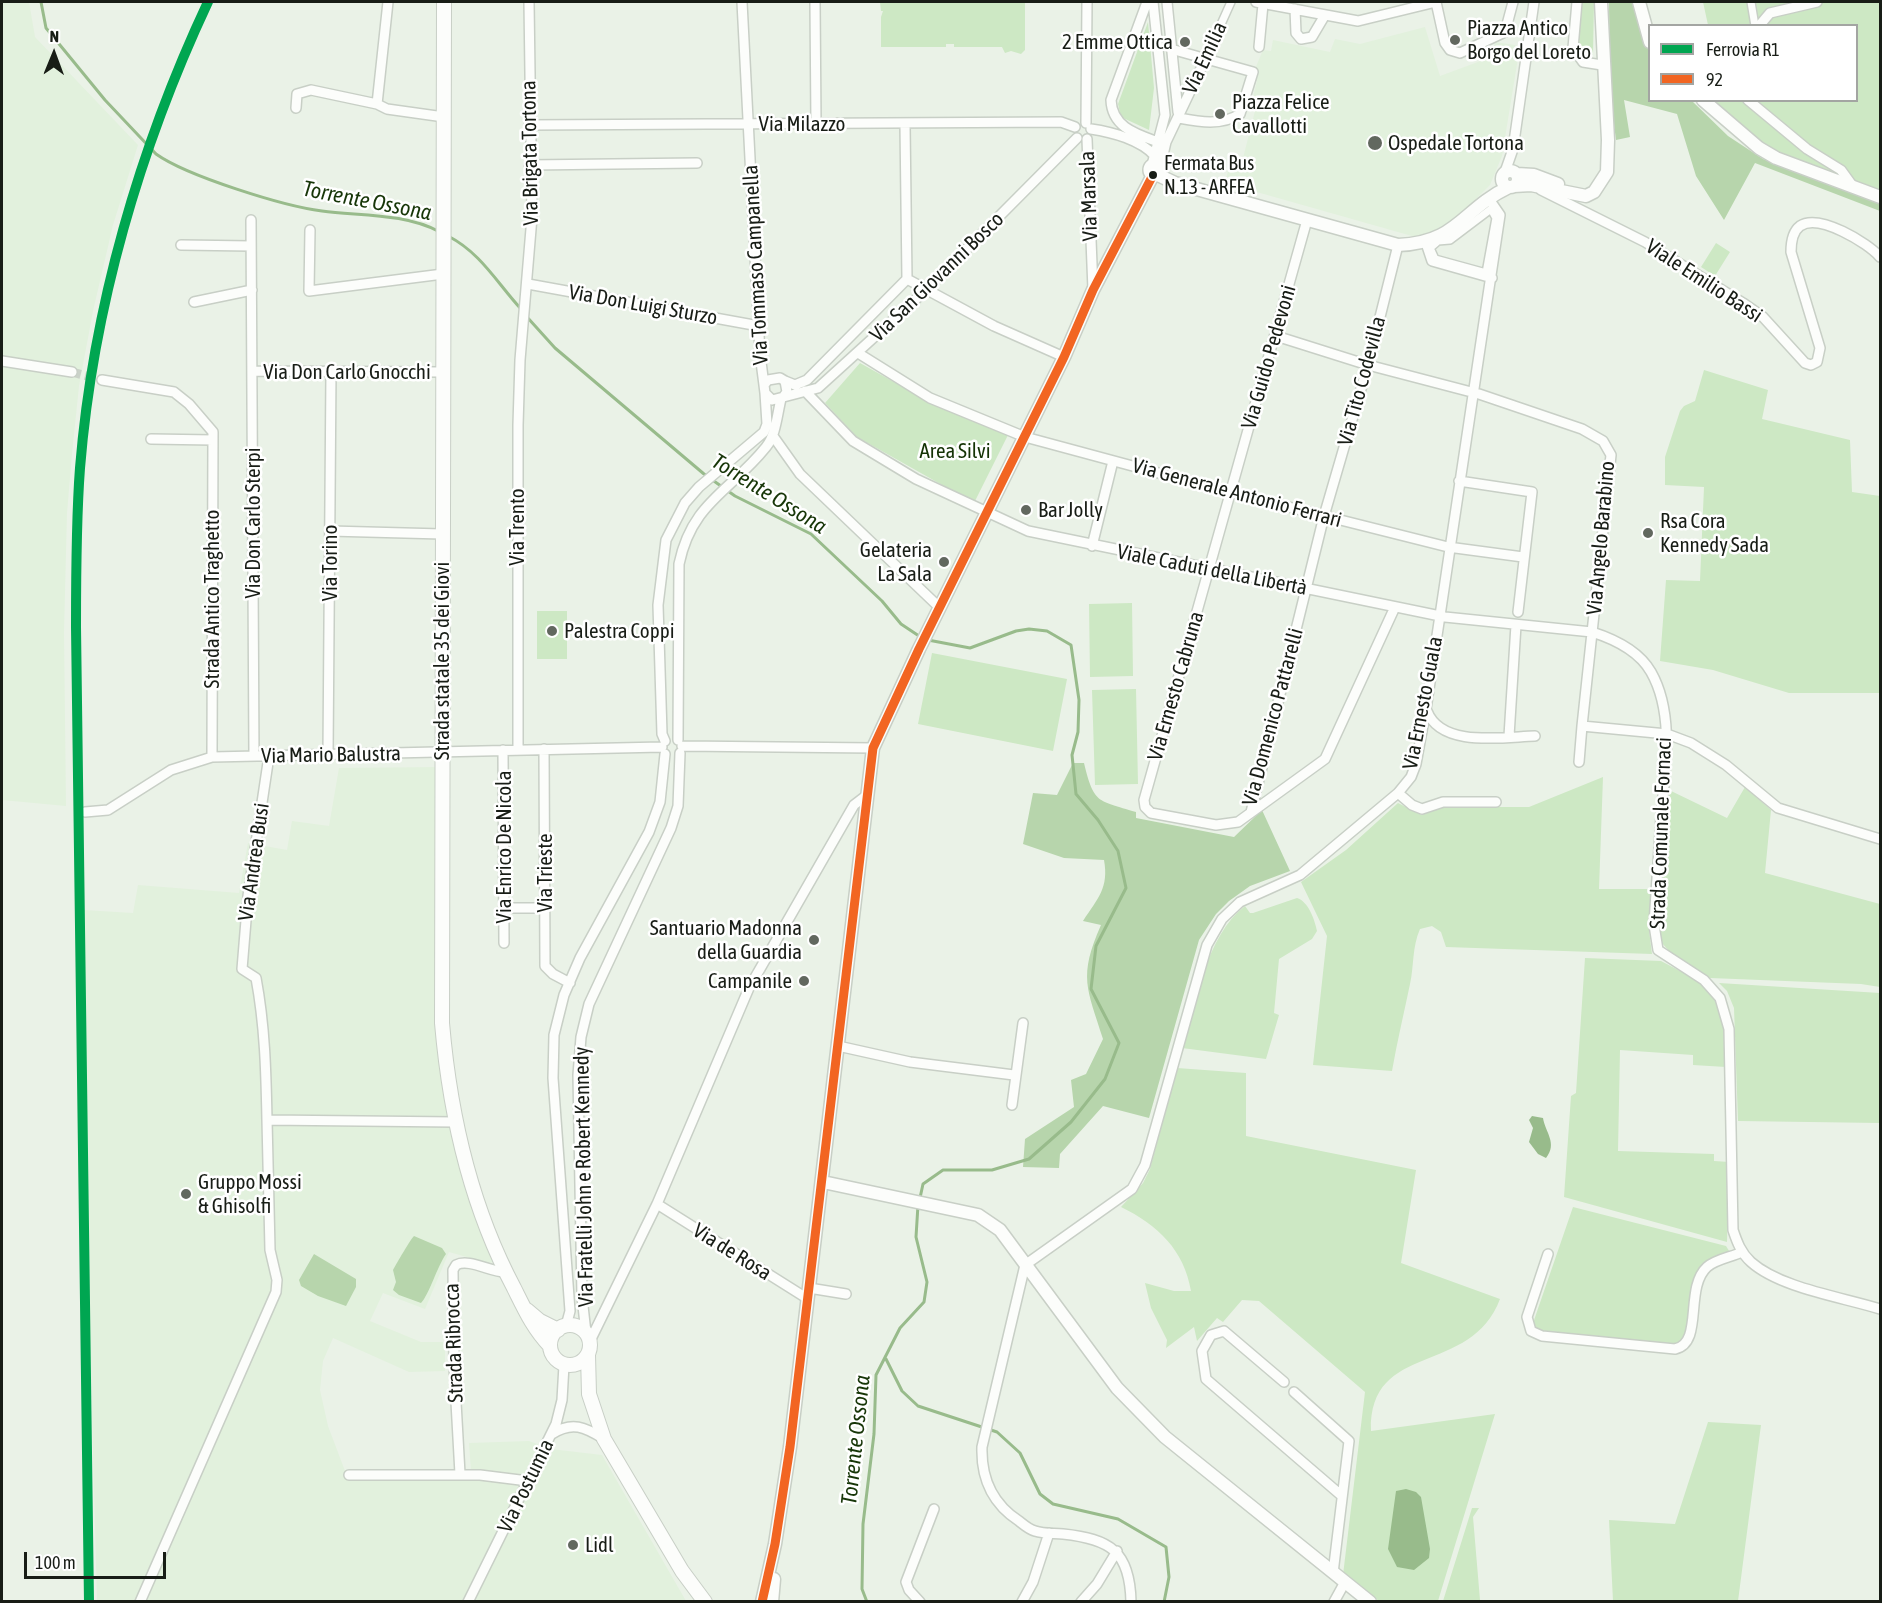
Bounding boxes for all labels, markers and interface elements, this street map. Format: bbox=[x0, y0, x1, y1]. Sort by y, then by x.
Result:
place label: Piazza Antico Borgo del Loreto bbox=[1467, 15, 1591, 65]
street label: Via Emilia bbox=[1177, 18, 1233, 98]
north arrow bbox=[24, 24, 84, 84]
legend bbox=[1648, 24, 1858, 102]
text: N bbox=[49, 27, 59, 45]
place label: 2 Emme Ottica bbox=[1062, 29, 1173, 55]
marker: Piazza Antico Borgo del Loreto bbox=[1448, 33, 1462, 47]
marker: 2 Emme Ottica bbox=[1178, 35, 1192, 49]
text: Ferrovia R1 bbox=[1706, 39, 1780, 60]
text: 92 bbox=[1706, 69, 1723, 90]
street label: Via Brigata Tortona bbox=[516, 80, 544, 226]
place label: Piazza Felice Cavallotti bbox=[1232, 89, 1330, 139]
marker: Piazza Felice Cavallotti bbox=[1213, 107, 1227, 121]
street label: Via Milazzo bbox=[759, 111, 845, 137]
place label: Ospedale Tortona bbox=[1388, 130, 1524, 156]
marker: Ospedale Tortona bbox=[1366, 134, 1384, 152]
street label: Via Marsala bbox=[1075, 150, 1103, 242]
place label: Fermata Bus N.13 - ARFEA bbox=[1164, 152, 1255, 199]
street label: Via Tommaso Campanella bbox=[738, 164, 774, 366]
marker: Fermata Bus N.13 - ARFEA bbox=[1147, 169, 1159, 181]
water label: Torrente Ossona bbox=[300, 176, 434, 226]
street label: Via San Giovanni Bosco bbox=[865, 207, 1009, 347]
street label: Viale Emilio Bassi bbox=[1641, 234, 1767, 328]
street label: Via Don Luigi Sturzo bbox=[567, 280, 719, 330]
street label: Via Guido Pedevoni bbox=[1236, 282, 1302, 432]
street label: Via Tito Codevilla bbox=[1333, 314, 1391, 448]
street label: Via Don Carlo Gnocchi bbox=[263, 359, 431, 385]
park label: Area Silvi bbox=[919, 438, 991, 464]
street label: Via Don Carlo Sterpi bbox=[240, 447, 266, 599]
water label: Torrente Ossona bbox=[707, 448, 831, 540]
street label: Via Generale Antonio Ferrari bbox=[1130, 453, 1344, 533]
street label: Via Angelo Barabino bbox=[1582, 460, 1620, 616]
street label: Via Trento bbox=[504, 488, 530, 566]
place label: Bar Jolly bbox=[1038, 497, 1103, 523]
marker: Bar Jolly bbox=[1019, 503, 1033, 517]
place label: Rsa Cora Kennedy Sada bbox=[1660, 508, 1769, 558]
street label: Strada Antico Traghetto bbox=[199, 510, 225, 688]
street label: Via Torino bbox=[317, 525, 343, 601]
marker: Rsa Cora Kennedy Sada bbox=[1641, 526, 1655, 540]
place label: Gelateria La Sala bbox=[860, 537, 932, 587]
street label: Viale Caduti della Libertà bbox=[1115, 539, 1309, 601]
marker: Gelateria La Sala bbox=[937, 555, 951, 569]
street label: Strada statale 35 dei Giovi bbox=[429, 562, 455, 760]
street label: Via Ernesto Cabruna bbox=[1143, 608, 1209, 764]
place label: Palestra Coppi bbox=[564, 618, 674, 644]
marker: Palestra Coppi bbox=[545, 624, 559, 638]
street label: Via Domenico Pattarelli bbox=[1237, 625, 1309, 809]
street label: Via Ernesto Guala bbox=[1398, 634, 1448, 772]
street label: Strada Comunale Fornaci bbox=[1645, 737, 1677, 929]
street label: Via Mario Balustra bbox=[261, 741, 401, 769]
street label: Via Enrico De Nicola bbox=[491, 771, 517, 923]
street label: Via Andrea Busi bbox=[233, 801, 275, 923]
street label: Via Trieste bbox=[532, 833, 558, 913]
place label: Santuario Madonna della Guardia bbox=[650, 915, 802, 965]
marker: Santuario Madonna della Guardia bbox=[807, 933, 821, 947]
place label: Campanile bbox=[708, 968, 792, 994]
marker: Campanile bbox=[797, 974, 811, 988]
street label: Via Fratelli John e Robert Kennedy bbox=[569, 1047, 599, 1307]
place label: Gruppo Mossi & Ghisolfi bbox=[198, 1169, 302, 1219]
marker: Gruppo Mossi & Ghisolfi bbox=[179, 1187, 193, 1201]
street label: Via de Rosa bbox=[688, 1218, 776, 1286]
street label: Strada Ribrocca bbox=[439, 1283, 469, 1403]
water label: Torrente Ossona bbox=[836, 1374, 876, 1506]
street label: Via Postumia bbox=[493, 1435, 559, 1537]
place label: Lidl bbox=[585, 1532, 613, 1558]
marker: Lidl bbox=[566, 1538, 580, 1552]
scale bar bbox=[27, 1540, 170, 1578]
text: 100 m bbox=[35, 1552, 76, 1573]

